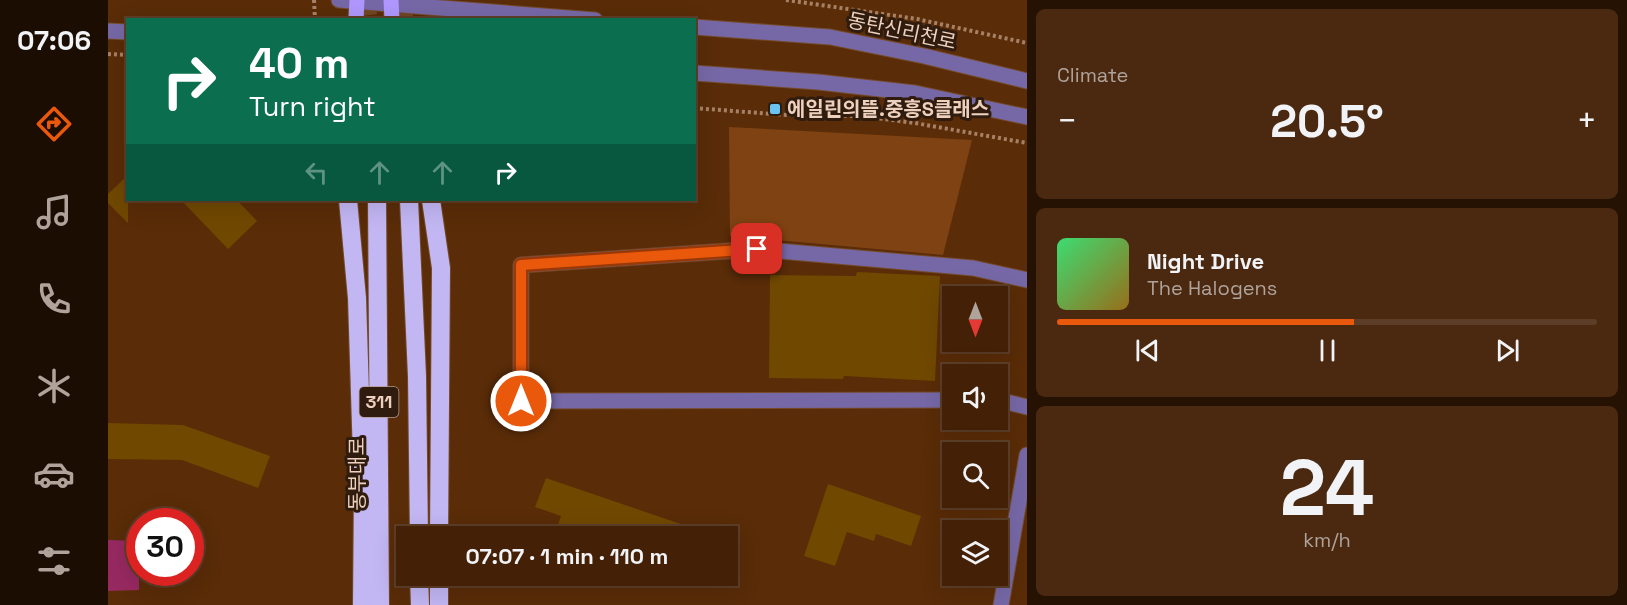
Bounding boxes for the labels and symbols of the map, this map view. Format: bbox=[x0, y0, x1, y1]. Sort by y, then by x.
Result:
street label: 동탄신리천로 bbox=[845, 7, 959, 55]
place label: 에일린의뜰.중흥S클래스 bbox=[787, 96, 989, 122]
marker: 에일린의뜰.중흥S클래스 bbox=[768, 102, 782, 116]
pin bbox=[731, 223, 782, 274]
north arrow bbox=[942, 286, 1008, 352]
position arrow bbox=[489, 369, 553, 433]
road number: 311 bbox=[360, 387, 398, 417]
street label: 동부대로 bbox=[344, 437, 370, 511]
speed limit sign: 30 bbox=[126, 508, 204, 586]

